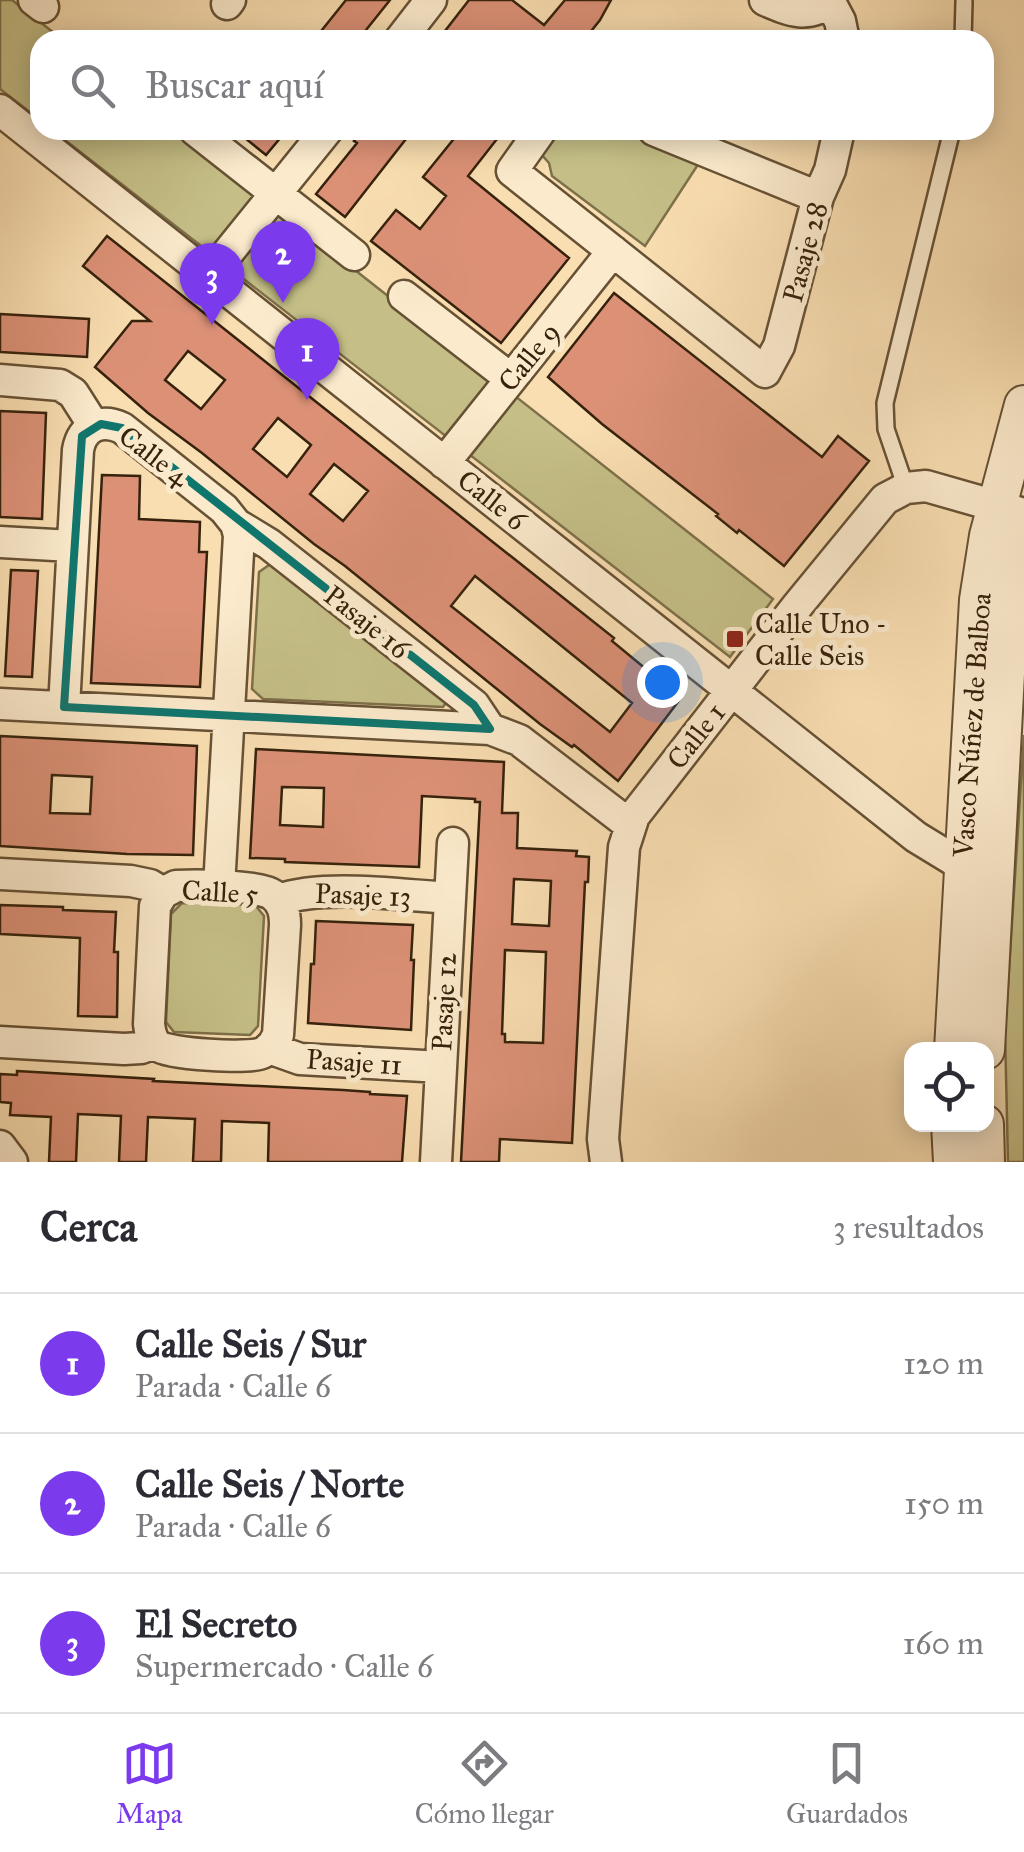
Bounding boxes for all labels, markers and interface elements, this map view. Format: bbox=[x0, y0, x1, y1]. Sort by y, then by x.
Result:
search box bbox=[30, 30, 994, 140]
icon: search bbox=[65, 58, 120, 113]
text: Buscar aquí bbox=[145, 62, 324, 108]
street label: Pasaje 28 bbox=[775, 198, 835, 306]
pin: 2 bbox=[250, 220, 316, 303]
pin: 3 bbox=[180, 242, 244, 325]
street label: Calle 9 bbox=[491, 315, 567, 399]
pin: 1 bbox=[274, 318, 340, 400]
street label: Calle 4 bbox=[112, 418, 197, 495]
street label: Calle 6 bbox=[450, 462, 535, 539]
street label: Pasaje 16 bbox=[317, 578, 418, 667]
street label: Vasco Núñez de Balboa bbox=[945, 591, 999, 859]
place label: Calle Uno - Calle Seis bbox=[755, 606, 887, 673]
marker: Calle Uno - Calle Seis bbox=[724, 628, 746, 650]
your location bbox=[637, 657, 688, 708]
street label: Calle 1 bbox=[659, 696, 733, 776]
street label: Calle 5 bbox=[181, 873, 259, 911]
street label: Pasaje 13 bbox=[314, 876, 412, 914]
street label: Pasaje 12 bbox=[424, 952, 464, 1052]
street label: Pasaje 11 bbox=[305, 1041, 403, 1083]
map controls bbox=[904, 1042, 994, 1132]
button: locate bbox=[904, 1042, 994, 1132]
text: Cerca bbox=[40, 1201, 137, 1253]
text: 3 resultados bbox=[833, 1208, 984, 1247]
text: Calle Seis / Sur bbox=[135, 1321, 366, 1367]
text: 1 bbox=[66, 1344, 79, 1383]
text: 120 m bbox=[903, 1344, 984, 1383]
text: Parada · Calle 6 bbox=[135, 1367, 331, 1406]
text: Calle Seis / Norte bbox=[135, 1461, 404, 1507]
text: 2 bbox=[65, 1484, 80, 1523]
text: 150 m bbox=[904, 1484, 984, 1523]
text: Parada · Calle 6 bbox=[135, 1507, 331, 1546]
text: El Secreto bbox=[135, 1601, 297, 1647]
text: 3 bbox=[66, 1624, 79, 1663]
text: 160 m bbox=[903, 1624, 984, 1663]
text: Supermercado · Calle 6 bbox=[135, 1647, 433, 1686]
tab: Mapa bbox=[116, 1736, 183, 1831]
tab: Cómo llegar bbox=[415, 1736, 554, 1831]
tab: Guardados bbox=[786, 1736, 908, 1831]

